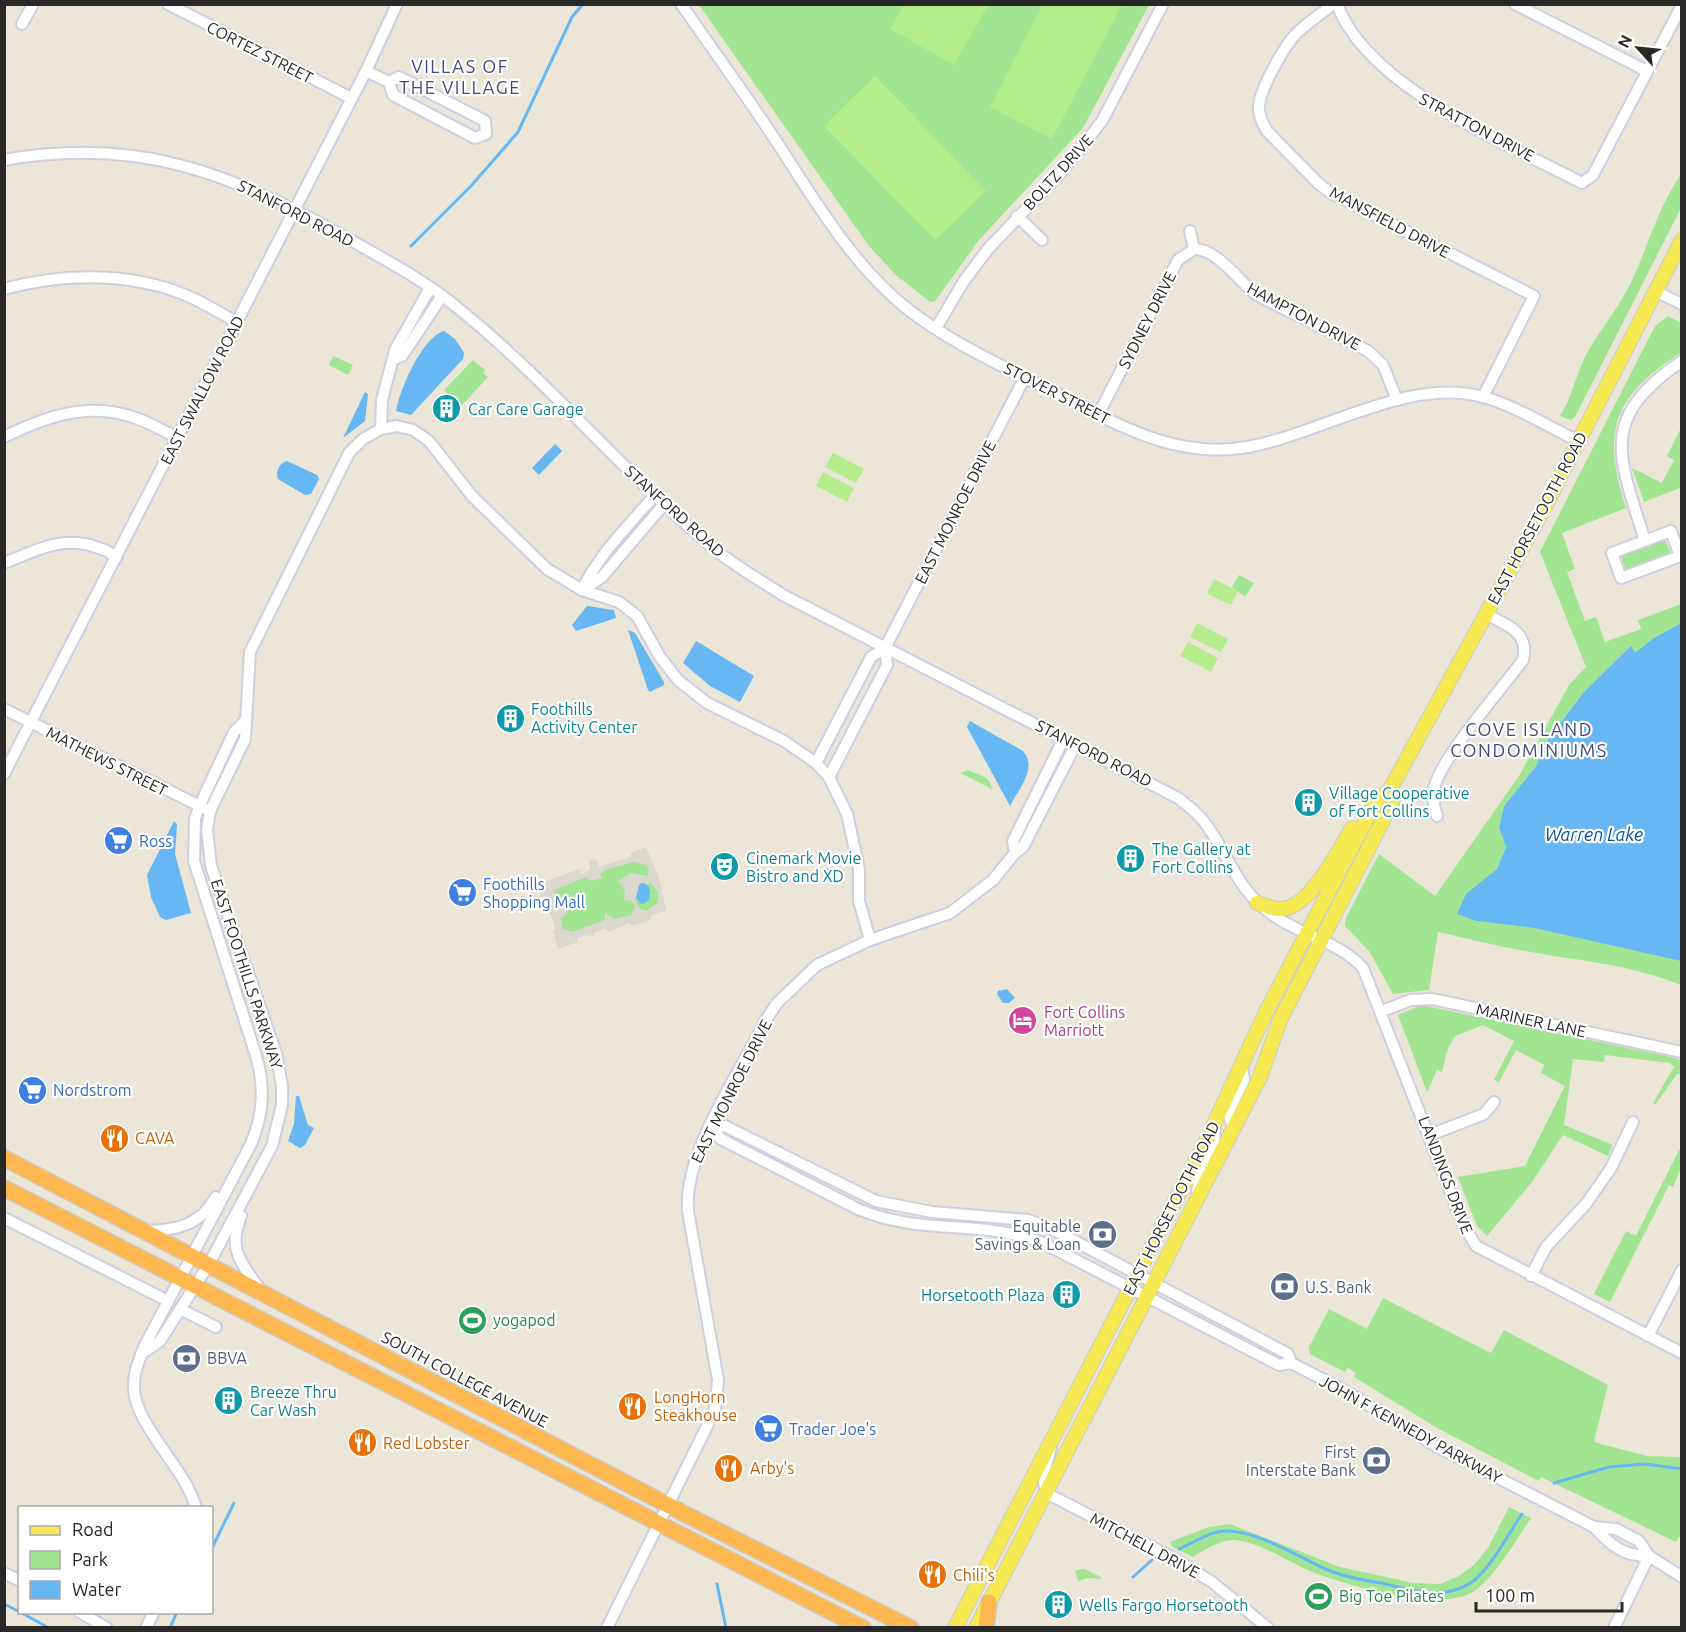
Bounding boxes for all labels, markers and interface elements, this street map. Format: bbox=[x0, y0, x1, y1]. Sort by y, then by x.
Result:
street label: CORTEZ STREET bbox=[204, 17, 316, 87]
north arrow bbox=[1608, 18, 1668, 78]
text: N bbox=[1614, 32, 1635, 51]
district label: VILLAS OF THE VILLAGE bbox=[399, 56, 521, 97]
street label: STRATTON DRIVE bbox=[1417, 89, 1537, 165]
street label: BOLTZ DRIVE bbox=[1019, 131, 1097, 213]
street label: STANFORD ROAD bbox=[235, 176, 357, 250]
street label: MANSFIELD DRIVE bbox=[1327, 183, 1453, 261]
street label: SYDNEY DRIVE bbox=[1115, 268, 1179, 372]
street label: HAMPTON DRIVE bbox=[1244, 279, 1364, 353]
street label: EAST SWALLOW ROAD bbox=[157, 313, 247, 467]
street label: STOVER STREET bbox=[1001, 359, 1113, 427]
building icon: Car Care Garage bbox=[431, 393, 463, 425]
place label: Car Care Garage bbox=[468, 400, 584, 418]
street label: EAST HORSETOOTH ROAD bbox=[1484, 429, 1590, 607]
street label: EAST MONROE DRIVE bbox=[911, 437, 999, 587]
street label: STANFORD ROAD bbox=[621, 462, 729, 560]
place label: Foothills Activity Center bbox=[531, 700, 637, 736]
building icon: Foothills Activity Center bbox=[494, 702, 526, 734]
street label: STANFORD ROAD bbox=[1033, 716, 1155, 790]
district label: COVE ISLAND CONDOMINIUMS bbox=[1450, 719, 1608, 760]
street label: MATHEWS STREET bbox=[43, 723, 171, 799]
place label: Village Cooperative of Fort Collins bbox=[1329, 784, 1470, 820]
building icon: Village Cooperative of Fort Collins bbox=[1292, 786, 1324, 818]
water label: Warren Lake bbox=[1545, 824, 1643, 844]
supermarket icon: Ross bbox=[102, 825, 134, 857]
place label: Ross bbox=[139, 832, 172, 850]
place label: The Gallery at Fort Collins bbox=[1152, 840, 1252, 876]
building icon: The Gallery at Fort Collins bbox=[1115, 842, 1147, 874]
place label: Cinemark Movie Bistro and XD bbox=[746, 849, 861, 885]
theatre icon: Cinemark Movie Bistro and XD bbox=[709, 851, 741, 883]
place label: Foothills Shopping Mall bbox=[483, 875, 585, 911]
street label: EAST FOOTHILLS PARKWAY bbox=[208, 877, 286, 1072]
supermarket icon: Foothills Shopping Mall bbox=[446, 877, 478, 909]
street label: MARINER LANE bbox=[1474, 1000, 1588, 1040]
place label: Fort Collins Marriott bbox=[1044, 1003, 1125, 1039]
hotel icon: Fort Collins Marriott bbox=[1007, 1005, 1039, 1037]
street label: EAST MONROE DRIVE bbox=[687, 1016, 775, 1166]
supermarket icon: Nordstrom bbox=[16, 1074, 48, 1106]
place label: Nordstrom bbox=[53, 1081, 132, 1099]
street label: LANDINGS DRIVE bbox=[1415, 1114, 1477, 1236]
street label: EAST HORSETOOTH ROAD bbox=[1119, 1118, 1223, 1298]
restaurant icon: CAVA bbox=[98, 1122, 130, 1154]
place label: CAVA bbox=[135, 1129, 175, 1147]
place label: Equitable Savings & Loan bbox=[975, 1217, 1081, 1253]
bank icon: Equitable Savings & Loan bbox=[1086, 1219, 1118, 1251]
bank icon: U.S. Bank bbox=[1268, 1271, 1300, 1303]
place label: U.S. Bank bbox=[1305, 1278, 1372, 1296]
building icon: Horsetooth Plaza bbox=[1050, 1279, 1082, 1311]
place label: Horsetooth Plaza bbox=[921, 1286, 1045, 1304]
sports icon: yogapod bbox=[456, 1304, 488, 1336]
place label: yogapod bbox=[493, 1311, 556, 1329]
street label: SOUTH COLLEGE AVENUE bbox=[379, 1327, 551, 1431]
bank icon: BBVA bbox=[170, 1342, 202, 1374]
place label: BBVA bbox=[207, 1349, 247, 1367]
street label: JOHN F KENNEDY PARKWAY bbox=[1317, 1371, 1506, 1487]
place label: Breeze Thru Car Wash bbox=[250, 1383, 337, 1419]
building icon: Breeze Thru Car Wash bbox=[213, 1385, 245, 1417]
place label: LongHorn Steakhouse bbox=[654, 1388, 737, 1424]
restaurant icon: LongHorn Steakhouse bbox=[617, 1390, 649, 1422]
supermarket icon: Trader Joe's bbox=[752, 1413, 784, 1445]
place label: Trader Joe's bbox=[789, 1420, 876, 1438]
restaurant icon: Red Lobster bbox=[346, 1427, 378, 1459]
place label: Red Lobster bbox=[383, 1434, 470, 1452]
place label: First Interstate Bank bbox=[1246, 1443, 1357, 1479]
bank icon: First Interstate Bank bbox=[1361, 1445, 1393, 1477]
restaurant icon: Arby's bbox=[713, 1452, 745, 1484]
place label: Arby's bbox=[750, 1459, 794, 1477]
legend bbox=[18, 1506, 213, 1614]
street label: MITCHELL DRIVE bbox=[1087, 1509, 1203, 1581]
text: Road bbox=[72, 1519, 114, 1539]
text: Park bbox=[72, 1549, 108, 1569]
restaurant icon: Chili's bbox=[916, 1559, 948, 1591]
place label: Chili's bbox=[953, 1566, 995, 1584]
scale bar bbox=[1476, 1575, 1622, 1613]
text: Water bbox=[72, 1579, 122, 1599]
sports icon: Big Toe Pilates bbox=[1302, 1580, 1334, 1612]
text: 100 m bbox=[1485, 1585, 1535, 1605]
place label: Big Toe Pilates bbox=[1339, 1587, 1444, 1605]
building icon: Wells Fargo Horsetooth bbox=[1042, 1589, 1074, 1621]
place label: Wells Fargo Horsetooth bbox=[1079, 1596, 1248, 1614]

